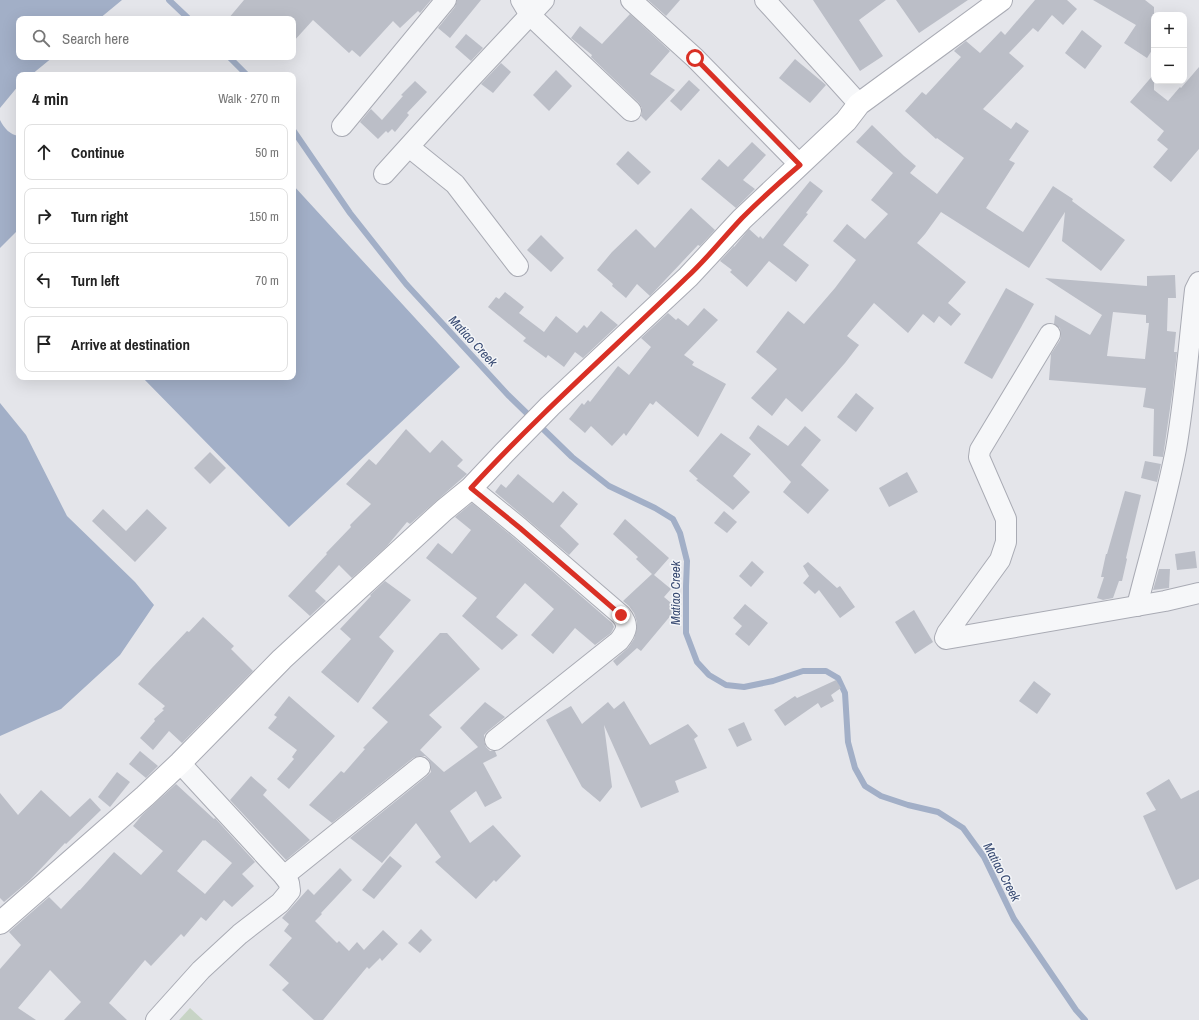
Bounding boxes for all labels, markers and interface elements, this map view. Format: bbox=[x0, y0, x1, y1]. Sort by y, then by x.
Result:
map controls bbox=[1151, 12, 1187, 84]
button: + bbox=[1151, 12, 1187, 48]
search box bbox=[16, 16, 296, 60]
icon: search bbox=[30, 27, 52, 49]
text: Search here bbox=[62, 28, 129, 49]
button: − bbox=[1151, 48, 1187, 84]
route start bbox=[686, 49, 704, 67]
text: 4 min bbox=[32, 87, 68, 110]
text: Walk · 270 m bbox=[218, 90, 280, 107]
icon: ahead bbox=[33, 141, 55, 163]
text: Continue bbox=[71, 142, 124, 163]
text: 50 m bbox=[255, 144, 279, 161]
icon: right bbox=[33, 205, 55, 227]
text: Turn right bbox=[71, 206, 128, 227]
text: 150 m bbox=[249, 208, 279, 225]
icon: left bbox=[33, 269, 55, 291]
text: Turn left bbox=[71, 270, 119, 291]
text: 70 m bbox=[255, 272, 279, 289]
water label: Matiao Creek bbox=[445, 312, 501, 371]
icon: arrive bbox=[33, 333, 55, 355]
text: Arrive at destination bbox=[71, 334, 190, 355]
water label: Matiao Creek bbox=[667, 560, 684, 625]
route end bbox=[612, 606, 630, 624]
water label: Matiao Creek bbox=[979, 840, 1025, 905]

